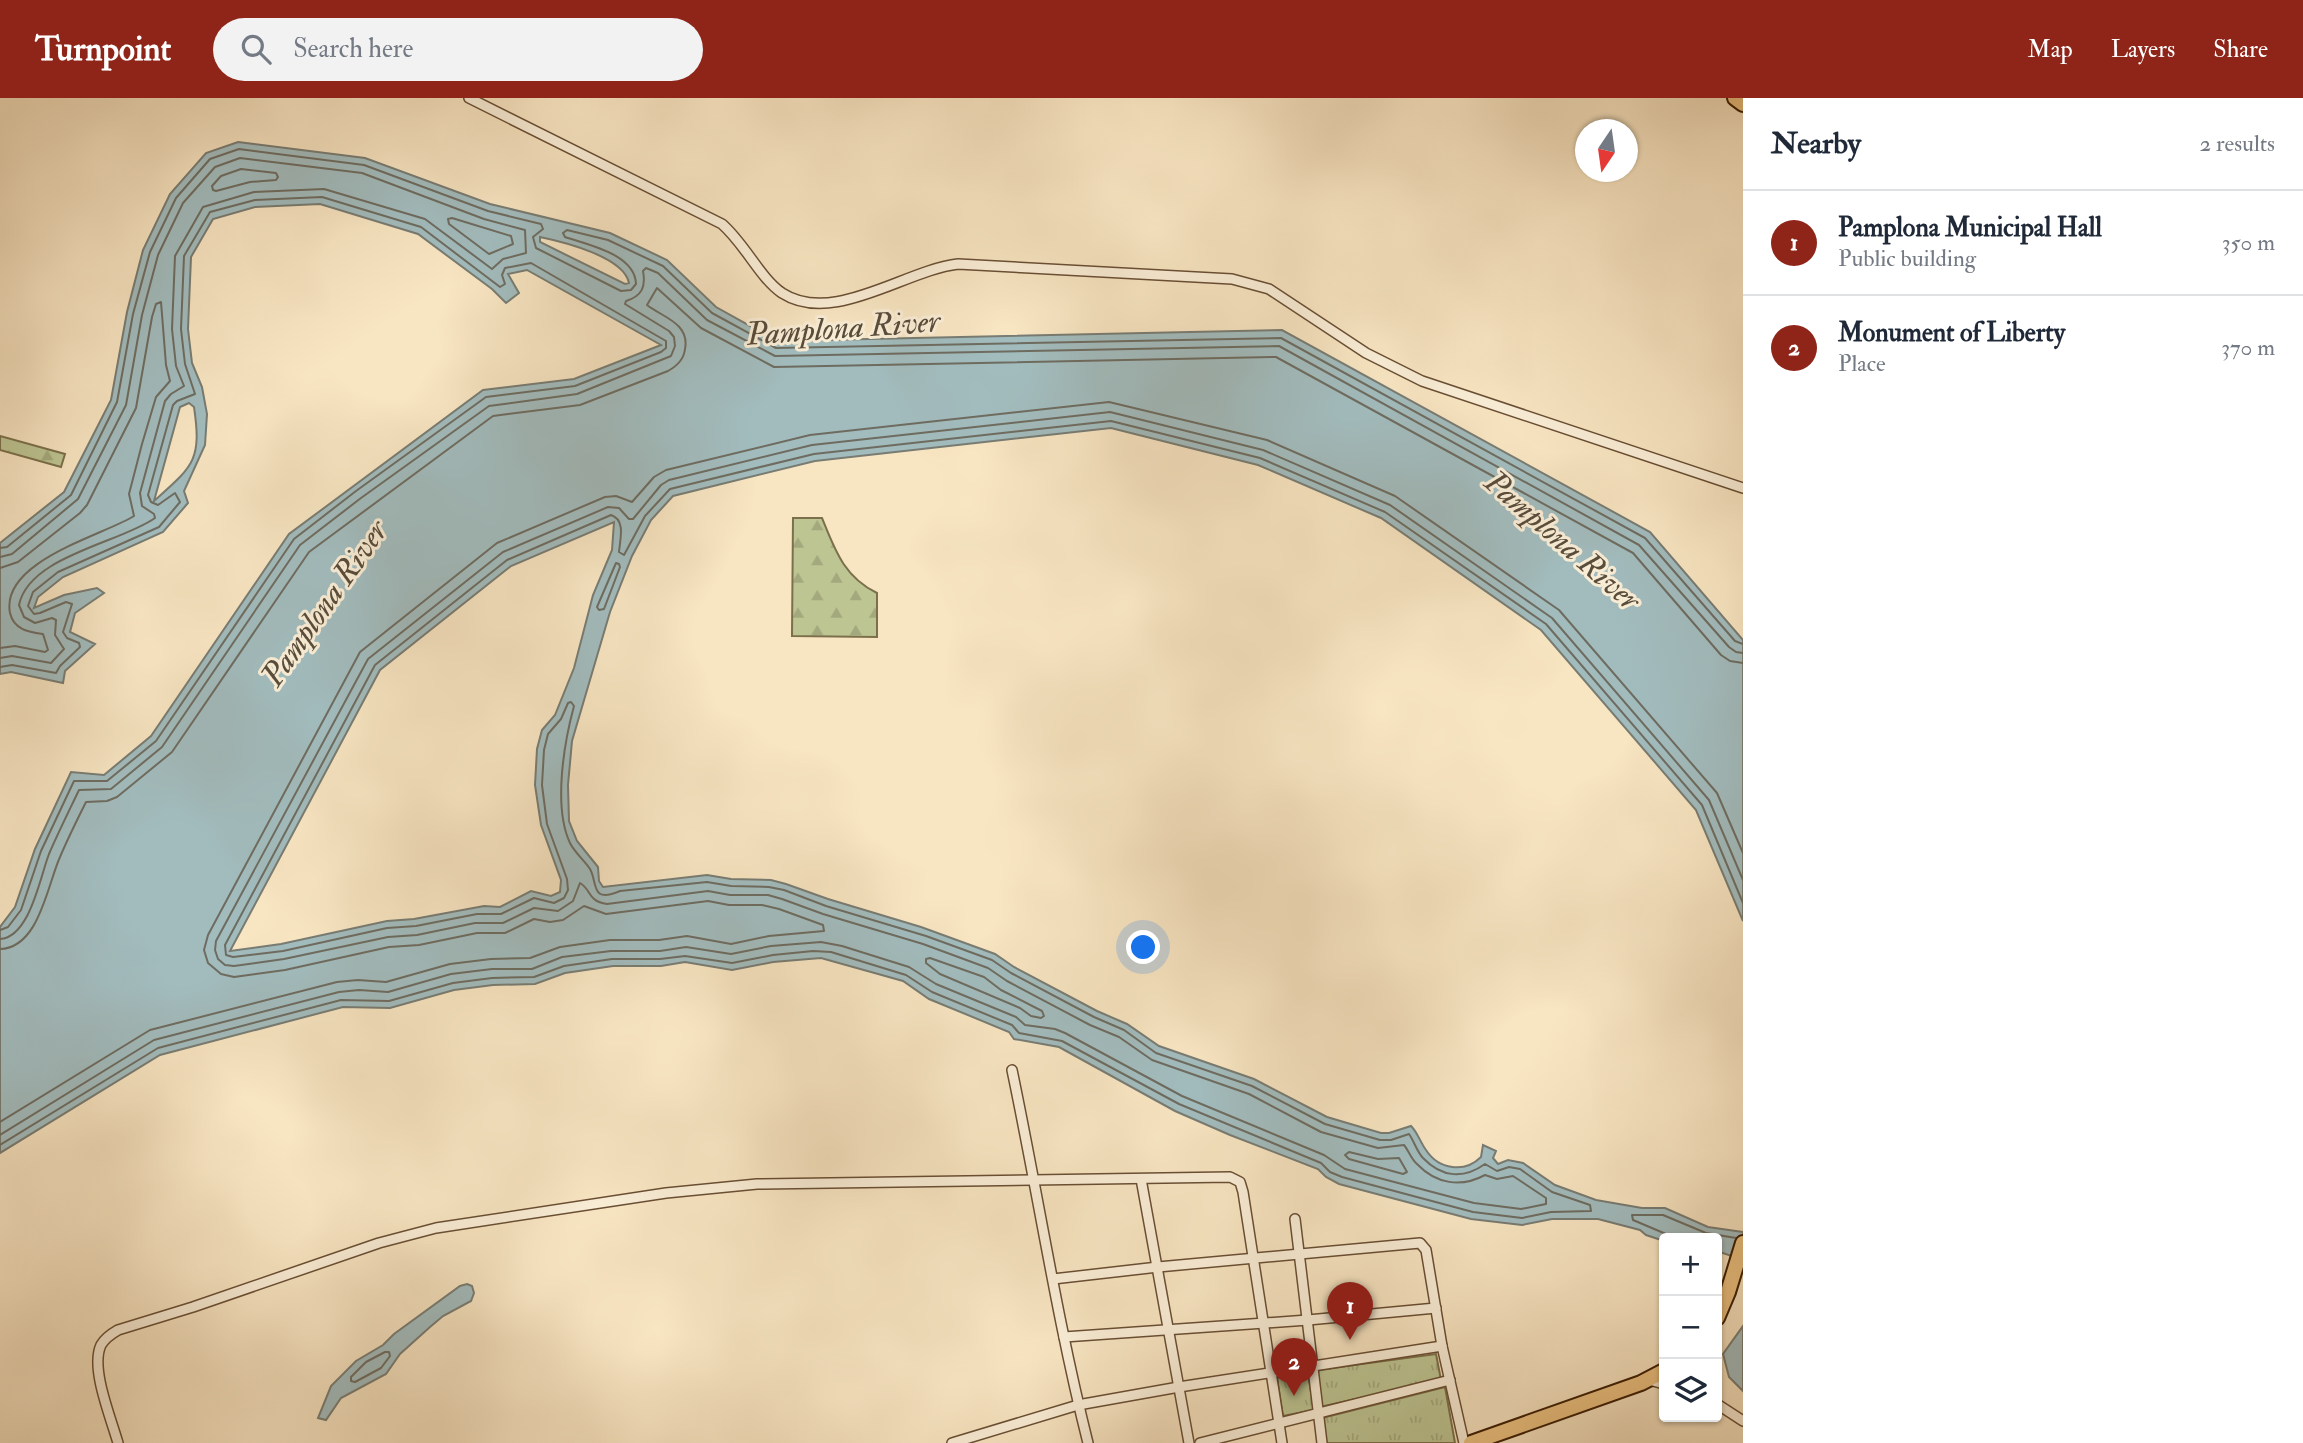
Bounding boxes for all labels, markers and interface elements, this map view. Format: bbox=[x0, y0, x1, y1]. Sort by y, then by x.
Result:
search box bbox=[213, 18, 703, 81]
text: Turnpoint bbox=[35, 29, 171, 70]
icon: search bbox=[237, 30, 275, 68]
text: Search here bbox=[293, 33, 413, 65]
text: Map bbox=[2028, 34, 2073, 65]
text: Layers bbox=[2111, 34, 2175, 65]
text: Share bbox=[2213, 34, 2268, 65]
north arrow bbox=[1575, 119, 1638, 182]
text: Nearby bbox=[1771, 125, 1861, 162]
text: 2 results bbox=[2200, 129, 2275, 158]
text: Pamplona Municipal Hall bbox=[1838, 212, 2102, 244]
text: 1 bbox=[1790, 228, 1798, 257]
text: 350 m bbox=[2222, 228, 2275, 257]
text: Public building bbox=[1838, 244, 1976, 273]
water label: Pamplona River bbox=[744, 301, 943, 355]
text: Monument of Liberty bbox=[1838, 317, 2065, 349]
text: 2 bbox=[1788, 333, 1800, 362]
text: 370 m bbox=[2221, 333, 2275, 362]
text: Place bbox=[1838, 349, 1886, 378]
water label: Pamplona River bbox=[1475, 461, 1650, 621]
water label: Pamplona River bbox=[252, 511, 398, 695]
your location bbox=[1126, 930, 1160, 964]
map controls bbox=[1659, 1233, 1722, 1422]
button: + bbox=[1659, 1233, 1722, 1296]
pin: 1 bbox=[1327, 1282, 1373, 1340]
button: − bbox=[1659, 1296, 1722, 1359]
pin: 2 bbox=[1271, 1338, 1317, 1396]
button: layers bbox=[1659, 1359, 1722, 1422]

